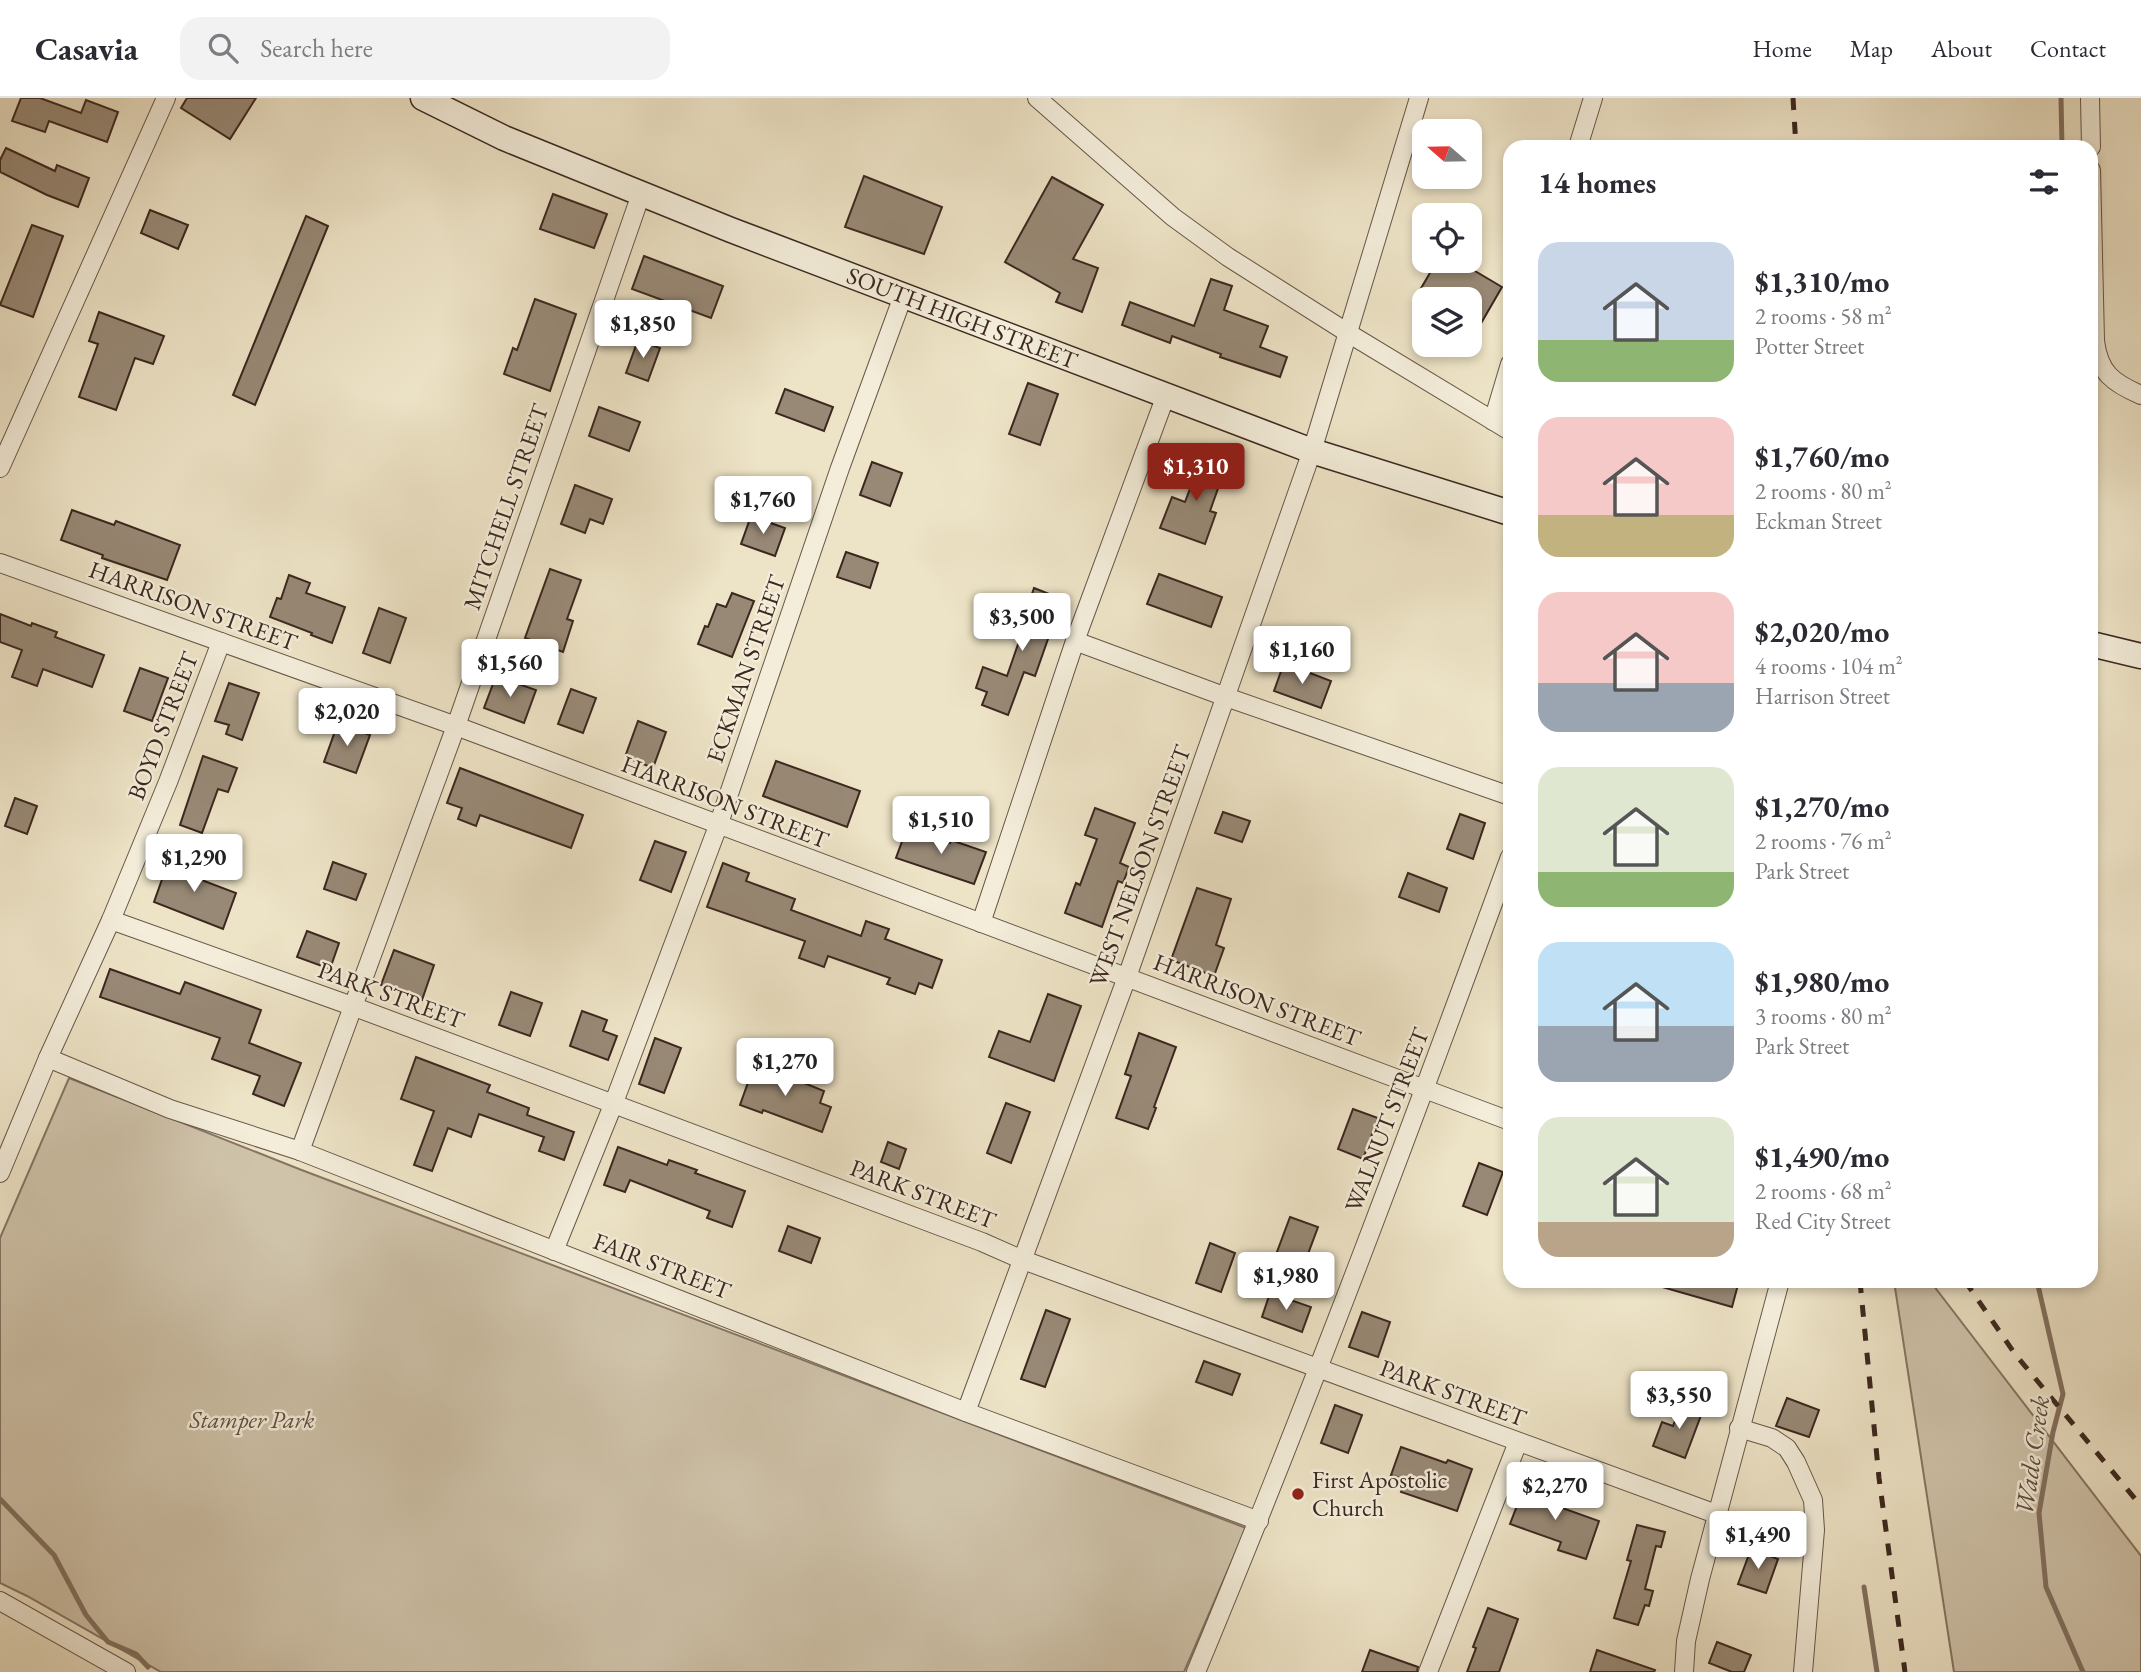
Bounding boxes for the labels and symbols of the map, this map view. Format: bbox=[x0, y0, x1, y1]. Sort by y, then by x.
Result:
north arrow bbox=[1412, 119, 1482, 189]
street label: SOUTH HIGH STREET bbox=[843, 259, 1083, 376]
pin: $1,850 bbox=[586, 300, 700, 360]
street label: MITCHELL STREET bbox=[456, 399, 556, 614]
pin: $1,310 bbox=[1139, 444, 1253, 503]
pin: $1,760 bbox=[706, 476, 820, 536]
street label: HARRISON STREET bbox=[85, 553, 302, 658]
street label: ECKMAN STREET bbox=[699, 570, 792, 767]
pin: $3,500 bbox=[965, 594, 1079, 653]
pin: $1,160 bbox=[1245, 626, 1359, 686]
pin: $1,560 bbox=[453, 640, 567, 699]
street label: BOYD STREET bbox=[120, 647, 205, 804]
pin: $2,020 bbox=[290, 688, 404, 748]
street label: WEST NELSON STREET bbox=[1081, 740, 1198, 991]
street label: HARRISON STREET bbox=[617, 748, 834, 856]
pin: $1,510 bbox=[884, 796, 998, 856]
pin: $1,290 bbox=[137, 834, 251, 894]
street label: HARRISON STREET bbox=[1149, 946, 1366, 1054]
street label: PARK STREET bbox=[314, 954, 469, 1036]
street label: WALNUT STREET bbox=[1337, 1023, 1436, 1216]
pin: $1,270 bbox=[728, 1038, 842, 1098]
street label: PARK STREET bbox=[846, 1152, 1001, 1236]
street label: FAIR STREET bbox=[589, 1225, 736, 1306]
pin: $1,980 bbox=[1229, 1252, 1343, 1312]
street label: PARK STREET bbox=[1376, 1352, 1531, 1434]
pin: $3,550 bbox=[1622, 1372, 1736, 1431]
water label: Wade Creek bbox=[2007, 1393, 2057, 1517]
park label: Stamper Park bbox=[189, 1404, 315, 1435]
pin: $2,270 bbox=[1498, 1462, 1612, 1522]
place label: First Apostolic Church bbox=[1312, 1464, 1447, 1523]
marker: First Apostolic Church bbox=[1290, 1486, 1306, 1502]
pin: $1,490 bbox=[1701, 1512, 1815, 1571]

